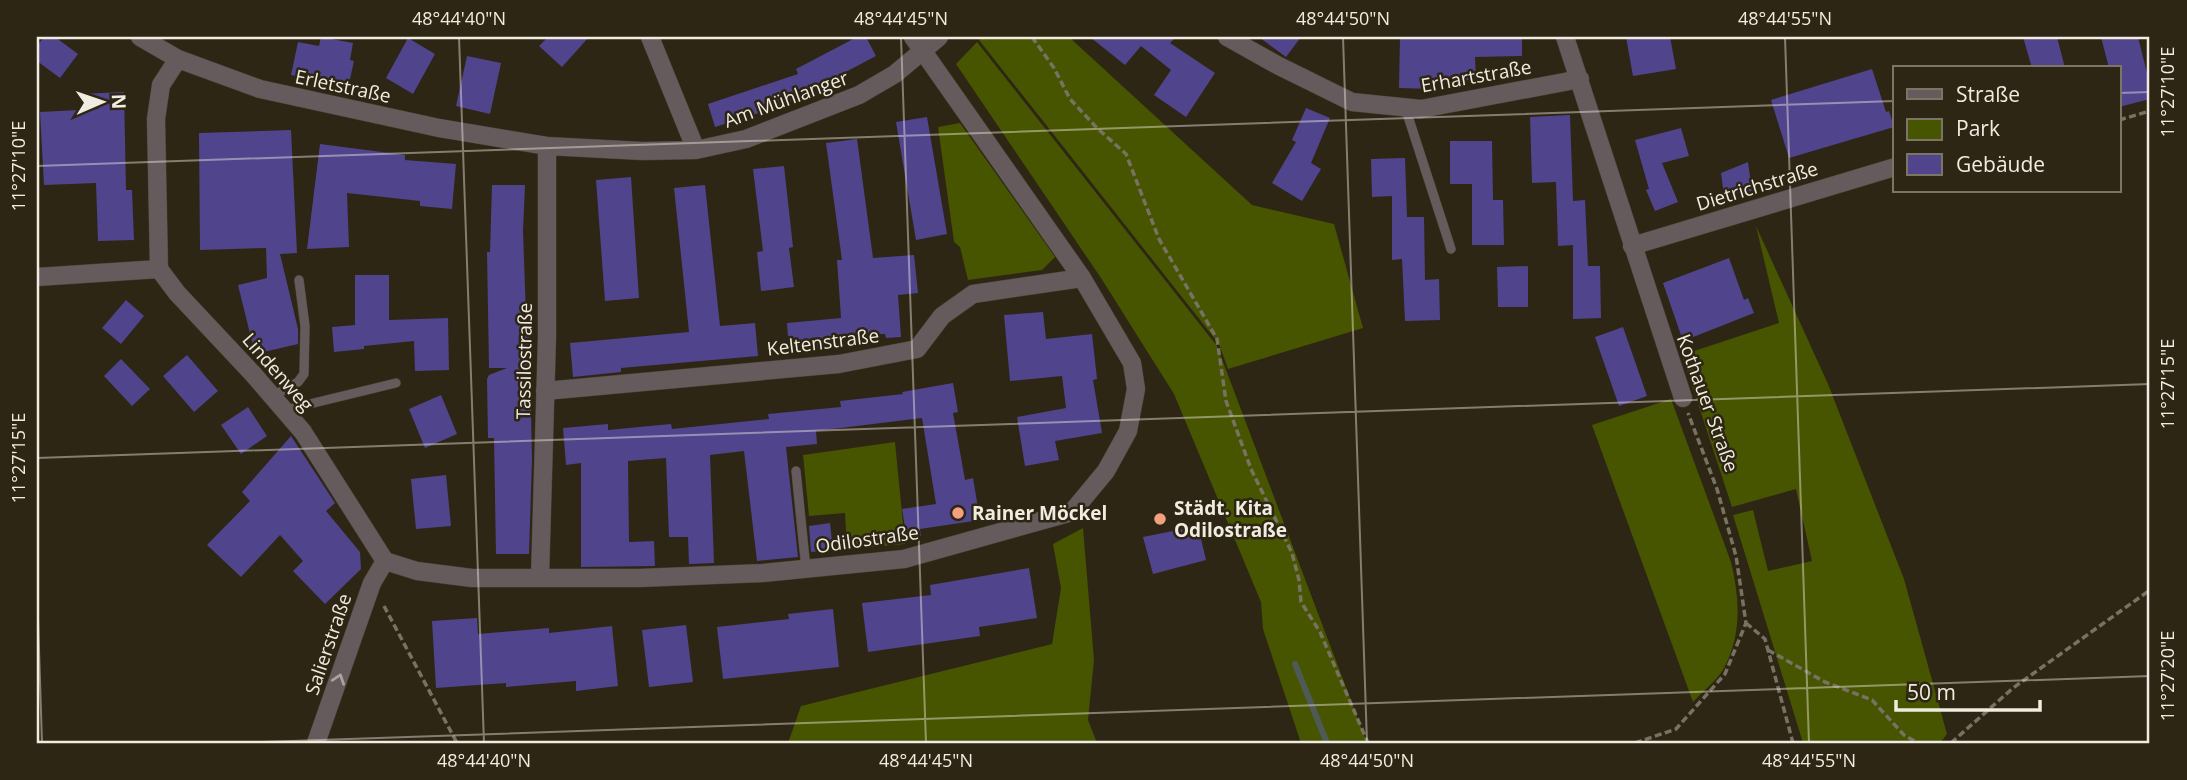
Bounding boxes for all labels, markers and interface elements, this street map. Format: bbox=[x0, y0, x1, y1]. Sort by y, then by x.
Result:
text: 48°44'40"N bbox=[412, 6, 506, 30]
text: 48°44'45"N bbox=[854, 6, 948, 30]
text: 48°44'50"N bbox=[1296, 6, 1390, 30]
text: 48°44'55"N bbox=[1738, 6, 1832, 30]
text: 11°27'10"E bbox=[2155, 47, 2179, 137]
street label: Erhartstraße bbox=[1419, 53, 1533, 99]
street label: Erletstraße bbox=[293, 63, 393, 109]
street label: Am Mühlanger bbox=[720, 64, 852, 134]
north arrow bbox=[66, 66, 136, 136]
legend bbox=[1893, 66, 2120, 192]
text: Straße bbox=[1956, 80, 2020, 108]
text: N bbox=[106, 93, 132, 110]
text: Park bbox=[1956, 114, 2000, 142]
text: 11°27'10"E bbox=[6, 121, 30, 211]
text: Gebäude bbox=[1956, 150, 2045, 178]
street label: Dietrichstraße bbox=[1693, 155, 1821, 217]
street label: Tassilostraße bbox=[510, 302, 538, 420]
street label: Keltenstraße bbox=[765, 322, 881, 362]
street label: Lindenweg bbox=[237, 327, 319, 417]
street label: Kothauer Straße bbox=[1671, 330, 1745, 476]
text: 11°27'15"E bbox=[2155, 339, 2179, 429]
text: 11°27'15"E bbox=[6, 413, 30, 503]
place label: Städt. Kita Odilostraße bbox=[1174, 495, 1287, 543]
place label: Rainer Möckel bbox=[972, 500, 1107, 526]
marker: Rainer Möckel bbox=[950, 505, 966, 521]
marker: Städt. Kita Odilostraße bbox=[1152, 511, 1168, 527]
street label: Odilostraße bbox=[814, 519, 920, 559]
street label: Salierstraße bbox=[299, 590, 357, 698]
text: 11°27'20"E bbox=[2155, 631, 2179, 721]
scale bar bbox=[1896, 668, 2040, 712]
one-way arrow bbox=[330, 673, 344, 685]
text: 50 m bbox=[1907, 678, 1956, 706]
text: 48°44'40"N bbox=[437, 748, 531, 772]
text: 48°44'45"N bbox=[879, 748, 973, 772]
text: 48°44'50"N bbox=[1320, 748, 1414, 772]
text: 48°44'55"N bbox=[1762, 748, 1856, 772]

